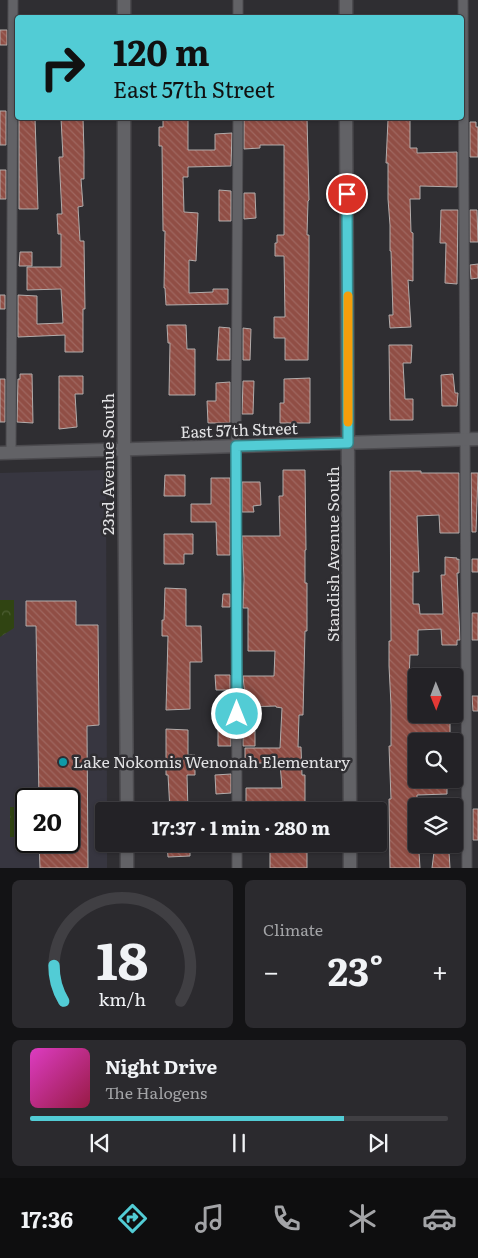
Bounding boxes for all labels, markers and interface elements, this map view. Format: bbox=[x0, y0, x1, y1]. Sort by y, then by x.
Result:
text: 120 m bbox=[113, 25, 210, 77]
icon: right bbox=[30, 35, 95, 100]
text: East 57th Street bbox=[113, 72, 275, 105]
pin bbox=[326, 173, 368, 215]
icon: arrive bbox=[333, 180, 361, 208]
street label: 23rd Avenue South bbox=[95, 393, 119, 535]
street label: East 57th Street bbox=[180, 415, 299, 443]
street label: Standish Avenue South bbox=[320, 466, 344, 642]
north arrow bbox=[408, 668, 462, 722]
map controls bbox=[408, 668, 463, 853]
position arrow bbox=[210, 687, 262, 739]
button: search bbox=[408, 733, 463, 788]
place label: Lake Nokomis Wenonah Elementary bbox=[73, 749, 351, 773]
marker: Lake Nokomis Wenonah Elementary bbox=[57, 756, 69, 768]
speed limit sign: 20 bbox=[15, 788, 80, 853]
button: layers bbox=[408, 798, 463, 853]
text: 17:37 · 1 min · 280 m bbox=[152, 813, 330, 841]
text: Climate bbox=[263, 917, 323, 941]
text: 18 bbox=[96, 919, 149, 996]
text: 23° bbox=[328, 941, 383, 998]
text: − bbox=[263, 949, 279, 991]
text: + bbox=[432, 949, 448, 991]
text: km/h bbox=[99, 985, 146, 1012]
text: Night Drive bbox=[105, 1052, 217, 1080]
text: The Halogens bbox=[105, 1080, 207, 1104]
icon: previous bbox=[86, 1129, 114, 1157]
icon: pause bbox=[225, 1129, 253, 1157]
icon: next bbox=[364, 1129, 392, 1157]
icon: directions bbox=[115, 1201, 150, 1236]
icon: music bbox=[192, 1201, 227, 1236]
icon: phone bbox=[269, 1201, 304, 1236]
icon: climate bbox=[345, 1201, 380, 1236]
icon: car bbox=[422, 1201, 457, 1236]
text: 17:36 bbox=[21, 1202, 73, 1235]

